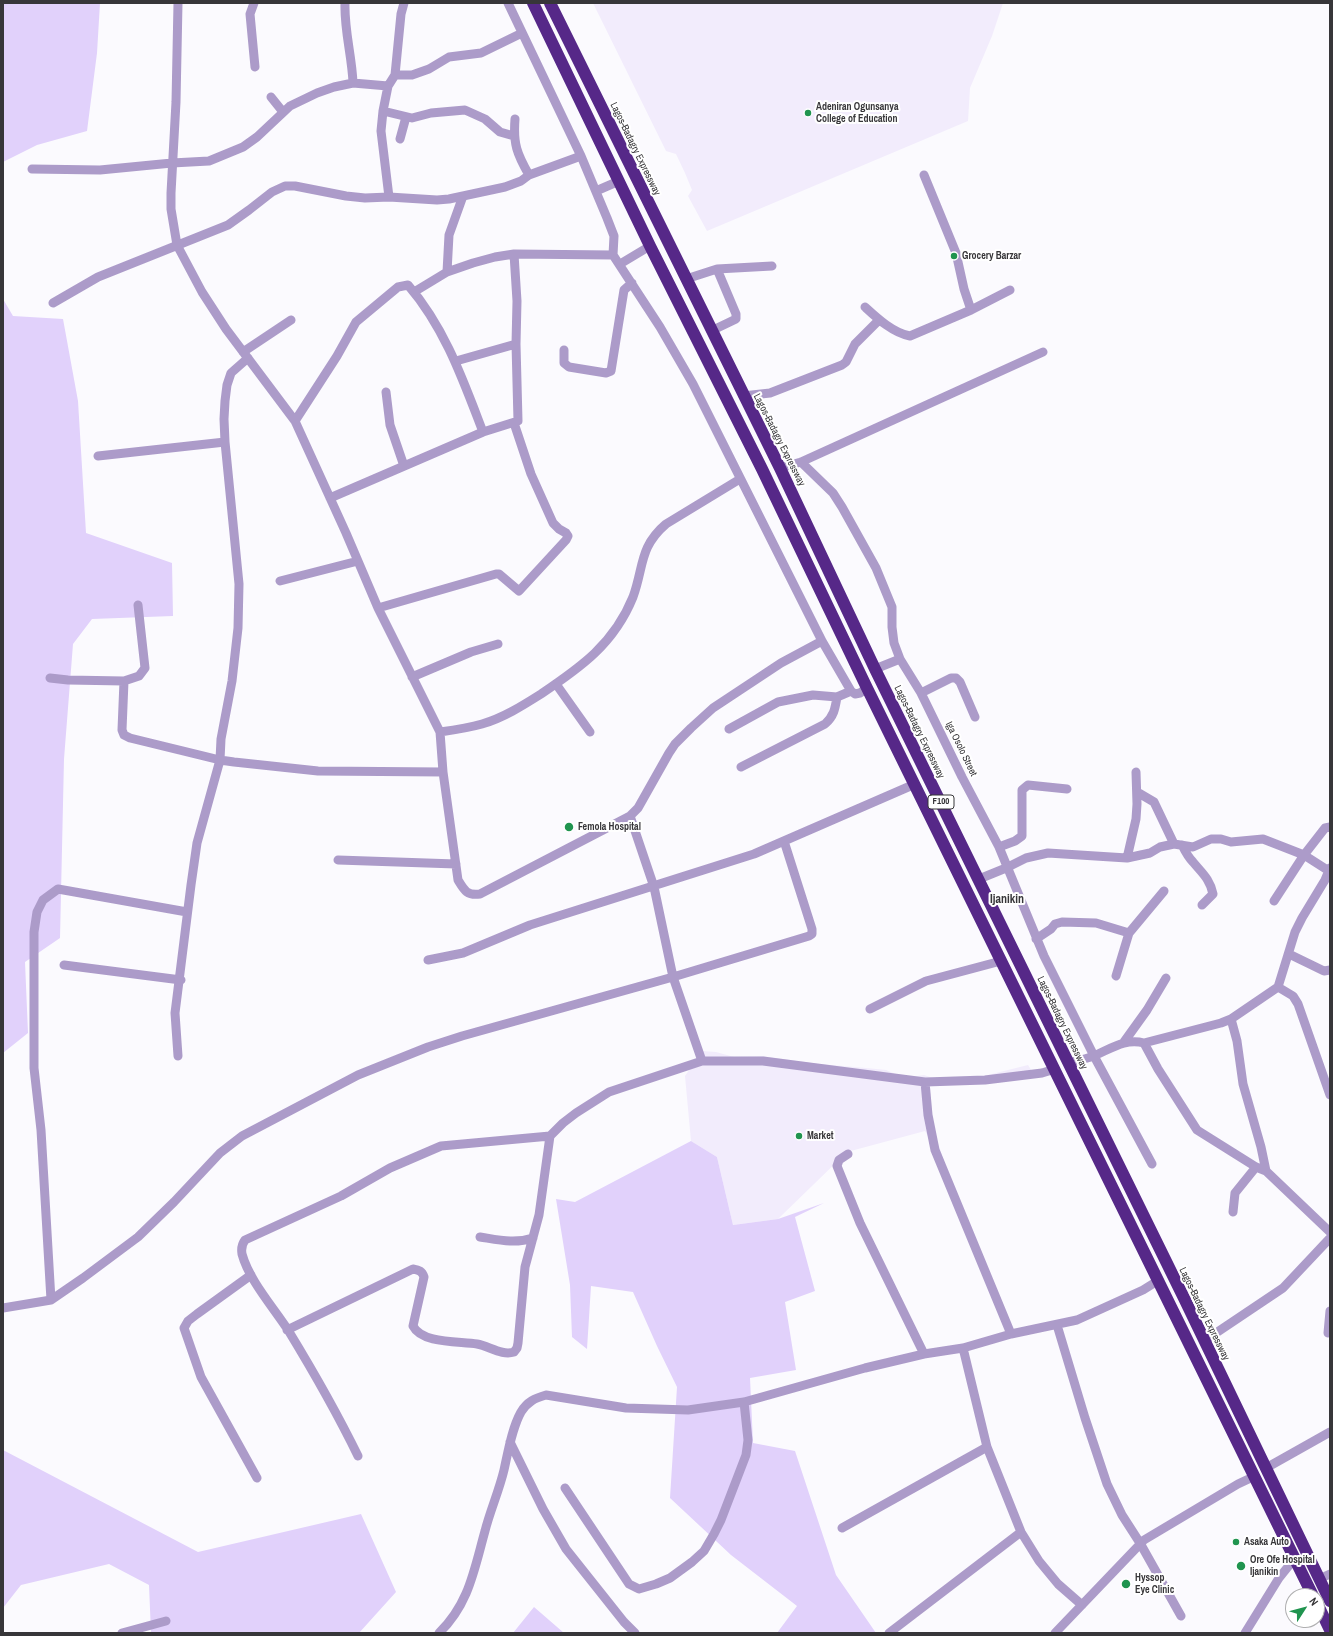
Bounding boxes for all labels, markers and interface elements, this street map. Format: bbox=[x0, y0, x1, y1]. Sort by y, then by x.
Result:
street label: Lagos-Badagry Expressway bbox=[607, 100, 663, 198]
place label: Adeniran Ogunsanya College of Education bbox=[816, 101, 898, 124]
marker: Adeniran Ogunsanya College of Education bbox=[803, 108, 813, 118]
place label: Grocery Barzar bbox=[962, 250, 1021, 262]
marker: Grocery Barzar bbox=[949, 251, 959, 261]
street label: Lagos-Badagry Expressway bbox=[750, 392, 808, 488]
street label: Lagos-Badagry Expressway bbox=[891, 683, 947, 781]
street label: Iga Osolo Street bbox=[943, 720, 979, 778]
road number: F100 bbox=[928, 795, 954, 809]
marker: Femola Hospital bbox=[563, 821, 575, 833]
place label: Femola Hospital bbox=[578, 821, 641, 833]
district label: Ijanikin bbox=[990, 893, 1024, 907]
street label: Lagos-Badagry Expressway bbox=[1034, 974, 1090, 1072]
place label: Market bbox=[807, 1130, 833, 1142]
marker: Market bbox=[794, 1131, 804, 1141]
street label: Lagos-Badagry Expressway bbox=[1176, 1265, 1232, 1363]
place label: Asaka Auto bbox=[1244, 1536, 1289, 1548]
marker: Asaka Auto bbox=[1231, 1537, 1241, 1547]
place label: Ore Ofe Hospital Ijanikin bbox=[1250, 1554, 1315, 1578]
marker: Ore Ofe Hospital Ijanikin bbox=[1235, 1560, 1247, 1572]
place label: Hyssop Eye Clinic bbox=[1135, 1572, 1174, 1596]
marker: Hyssop Eye Clinic bbox=[1120, 1578, 1132, 1590]
north arrow bbox=[1285, 1588, 1325, 1628]
text: N bbox=[1306, 1595, 1321, 1608]

